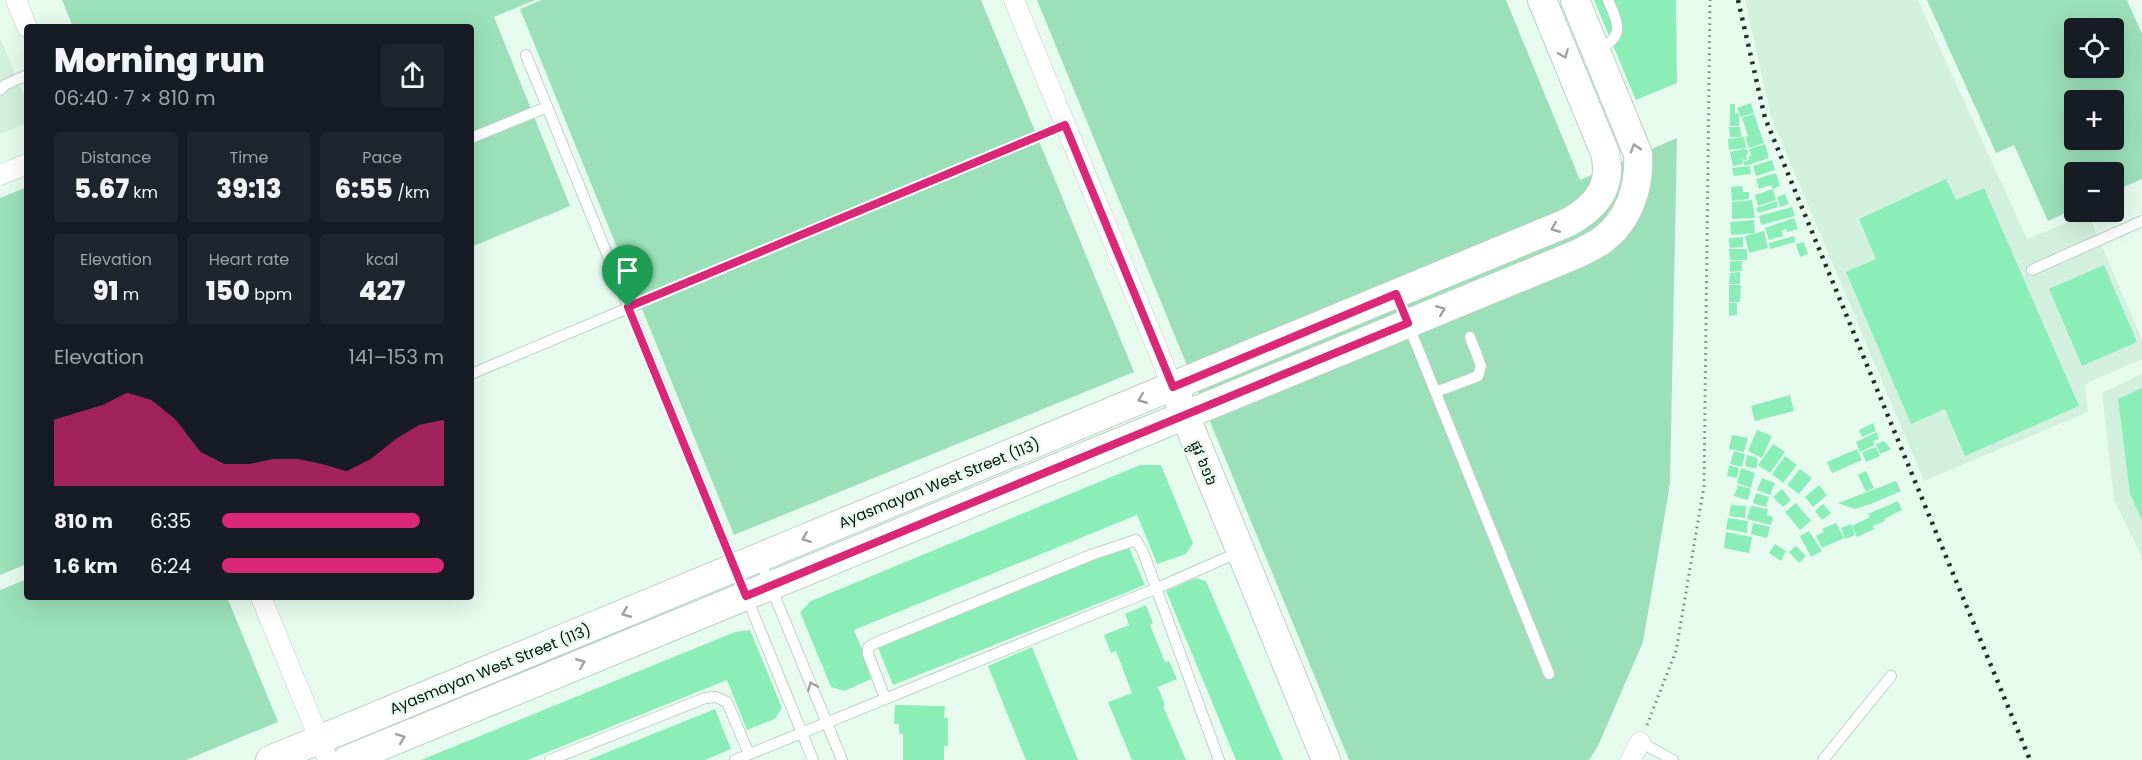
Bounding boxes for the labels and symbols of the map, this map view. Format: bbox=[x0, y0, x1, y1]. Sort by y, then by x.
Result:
one-way arrow bbox=[1557, 48, 1569, 59]
one-way arrow bbox=[1630, 143, 1643, 153]
one-way arrow bbox=[1550, 221, 1561, 233]
pin bbox=[602, 245, 653, 307]
one-way arrow bbox=[1435, 305, 1446, 317]
one-way arrow bbox=[1137, 392, 1148, 404]
street label: Ayasmayan West Street (113) bbox=[835, 433, 1043, 533]
street label: ផ្លូវ ៦១៦ bbox=[1182, 437, 1223, 490]
one-way arrow bbox=[801, 531, 812, 543]
one-way arrow bbox=[621, 606, 632, 618]
street label: Ayasmayan West Street (113) bbox=[386, 619, 594, 719]
one-way arrow bbox=[575, 658, 586, 671]
one-way arrow bbox=[807, 682, 819, 693]
one-way arrow bbox=[395, 733, 406, 745]

